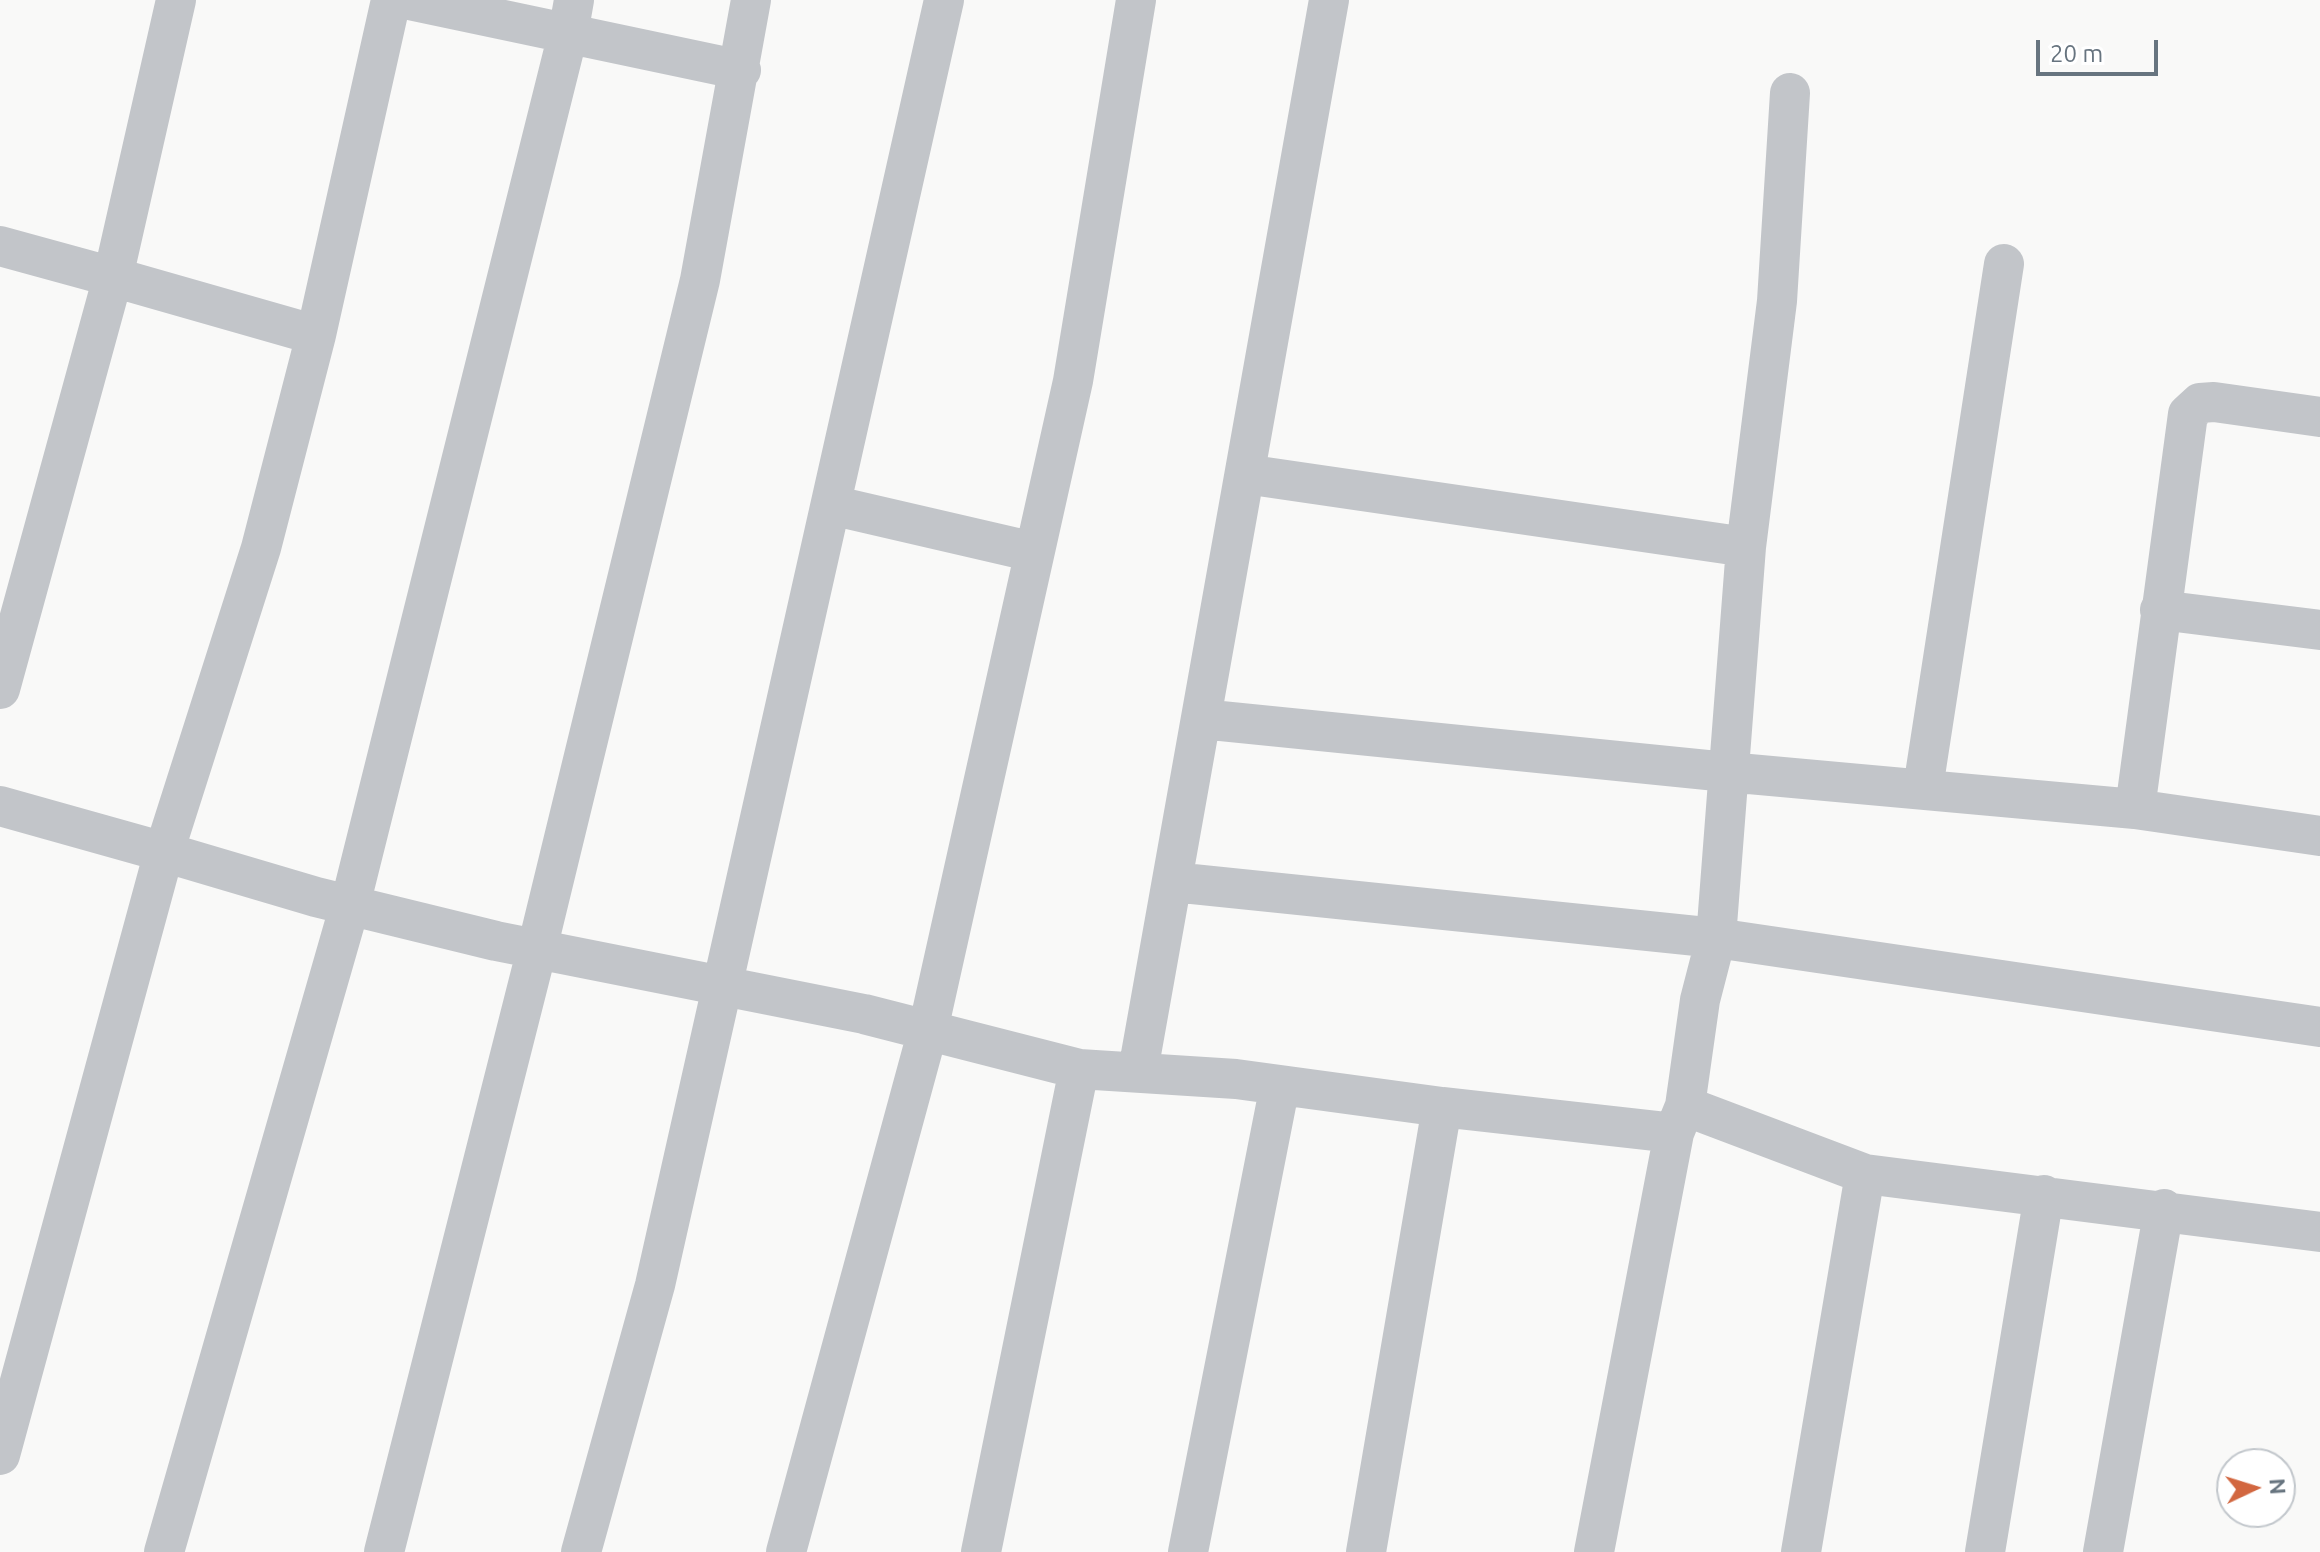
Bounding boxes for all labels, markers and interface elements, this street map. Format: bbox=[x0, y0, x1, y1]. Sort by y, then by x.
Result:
scale bar bbox=[2040, 24, 2162, 74]
text: 20 m bbox=[2050, 40, 2103, 67]
north arrow bbox=[2216, 1448, 2296, 1528]
text: N bbox=[2265, 1477, 2291, 1495]

